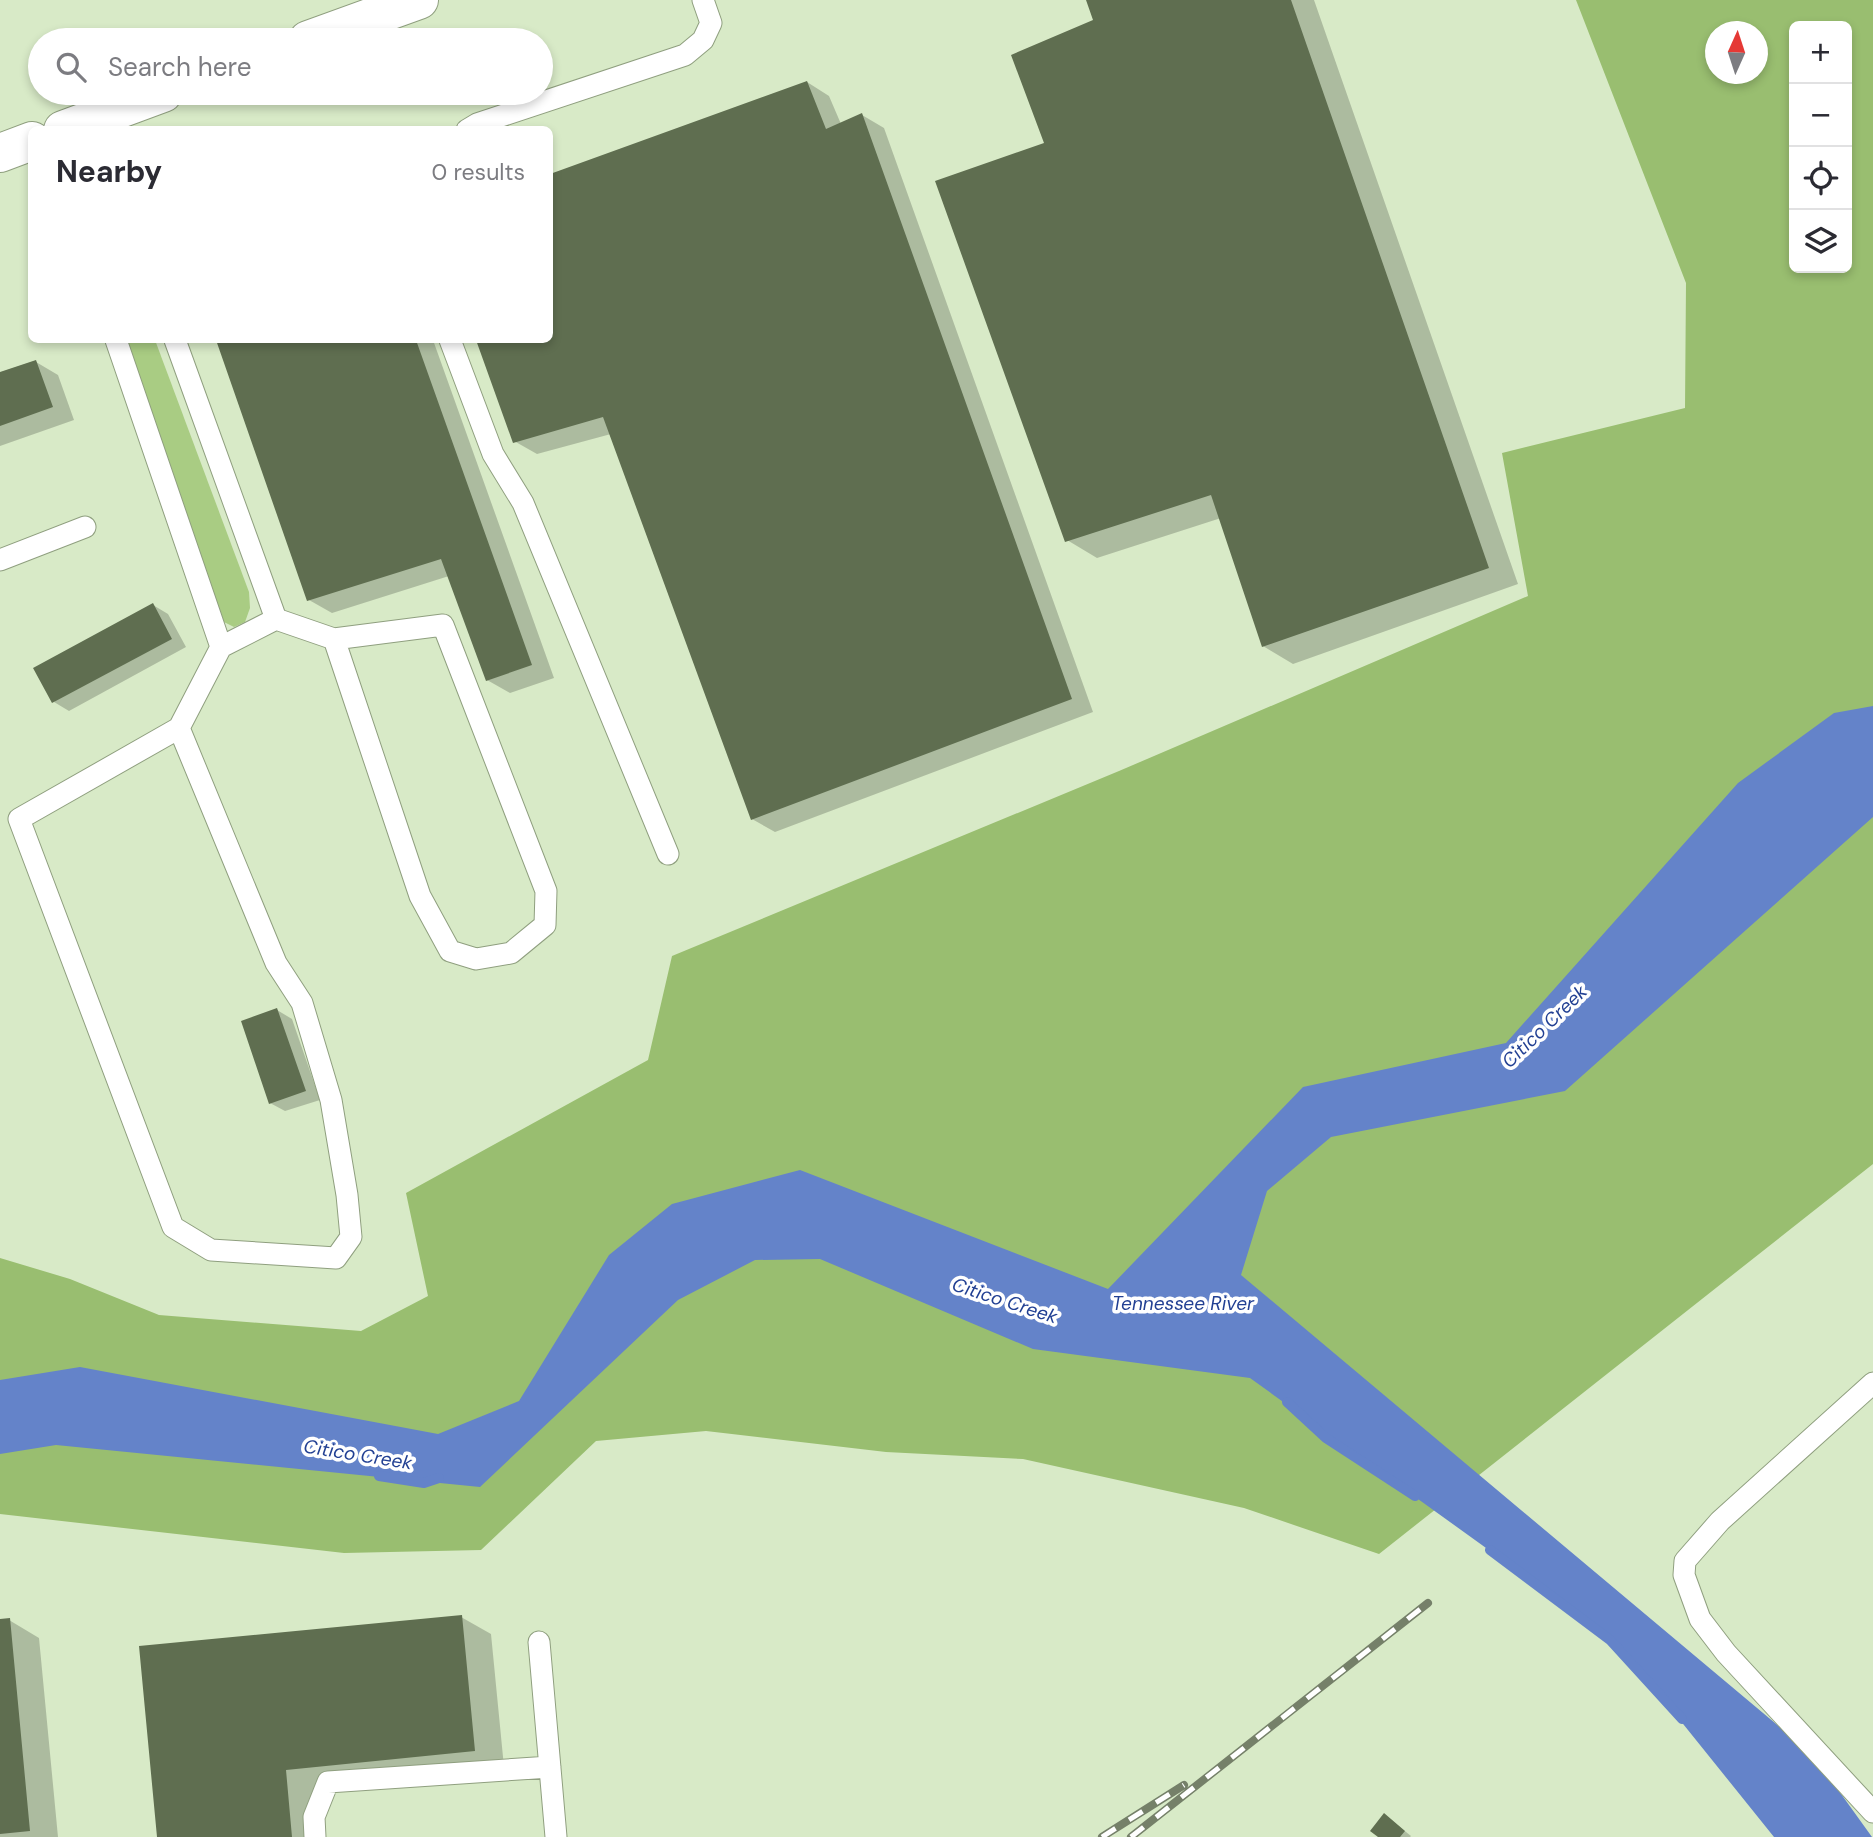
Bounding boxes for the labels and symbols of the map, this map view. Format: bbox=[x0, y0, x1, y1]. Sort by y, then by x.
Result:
north arrow bbox=[1705, 21, 1768, 84]
water label: Citico Creek bbox=[1496, 979, 1593, 1073]
water label: Citico Creek bbox=[949, 1272, 1061, 1329]
water label: Tennessee River bbox=[1112, 1291, 1255, 1316]
water label: Citico Creek bbox=[302, 1434, 414, 1475]

